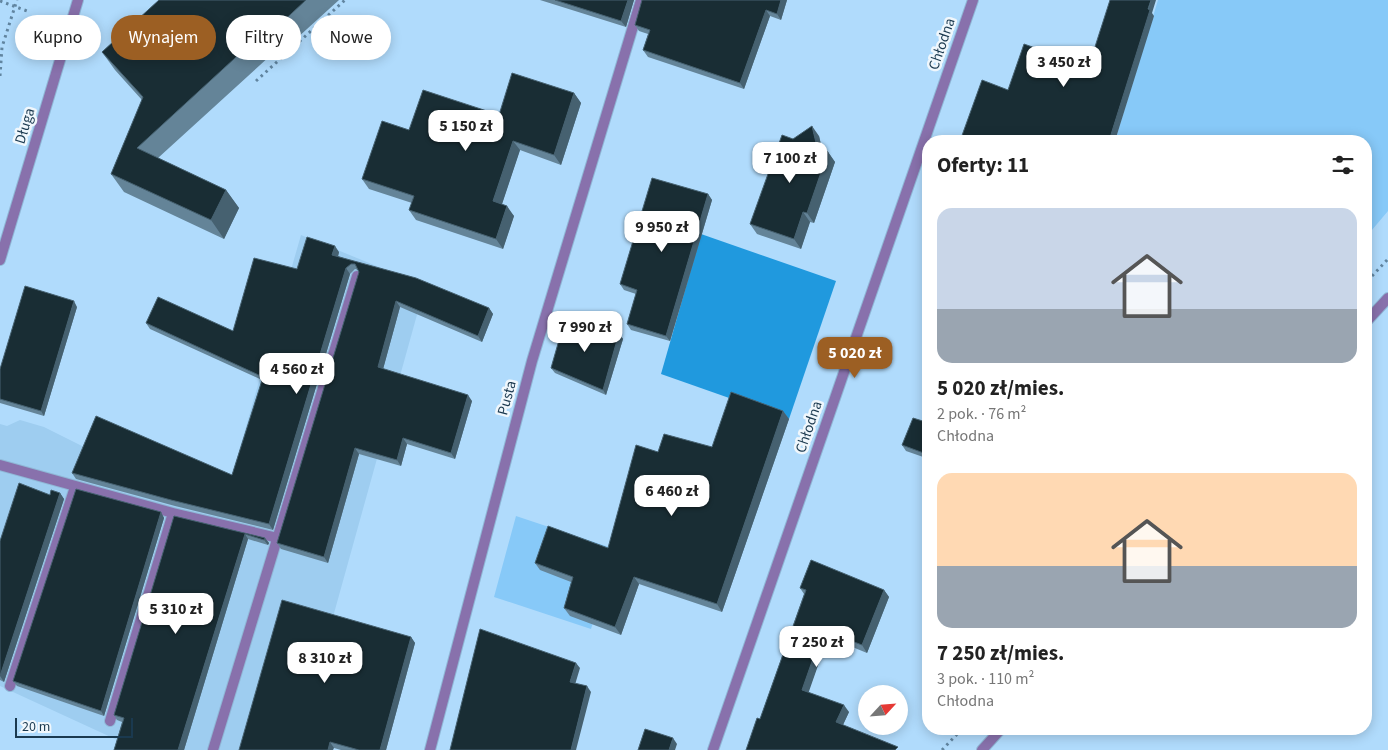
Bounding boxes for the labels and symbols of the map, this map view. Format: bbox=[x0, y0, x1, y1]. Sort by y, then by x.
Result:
street label: Chłodna bbox=[923, 15, 961, 73]
pin: 3 450 zł bbox=[1012, 46, 1116, 88]
street label: Długa bbox=[10, 105, 40, 147]
pin: 5 150 zł bbox=[414, 110, 518, 152]
pin: 7 100 zł bbox=[738, 142, 842, 184]
pin: 9 950 zł bbox=[610, 210, 714, 253]
pin: 7 990 zł bbox=[533, 310, 637, 353]
pin: 5 020 zł bbox=[803, 336, 907, 379]
pin: 4 560 zł bbox=[245, 352, 349, 395]
street label: Pusta bbox=[492, 378, 522, 418]
street label: Chłodna bbox=[790, 398, 828, 456]
pin: 6 460 zł bbox=[620, 474, 724, 517]
pin: 5 310 zł bbox=[124, 592, 228, 635]
pin: 7 250 zł bbox=[765, 626, 869, 668]
pin: 8 310 zł bbox=[273, 642, 377, 684]
north arrow bbox=[858, 685, 908, 735]
scale bar bbox=[15, 715, 132, 738]

